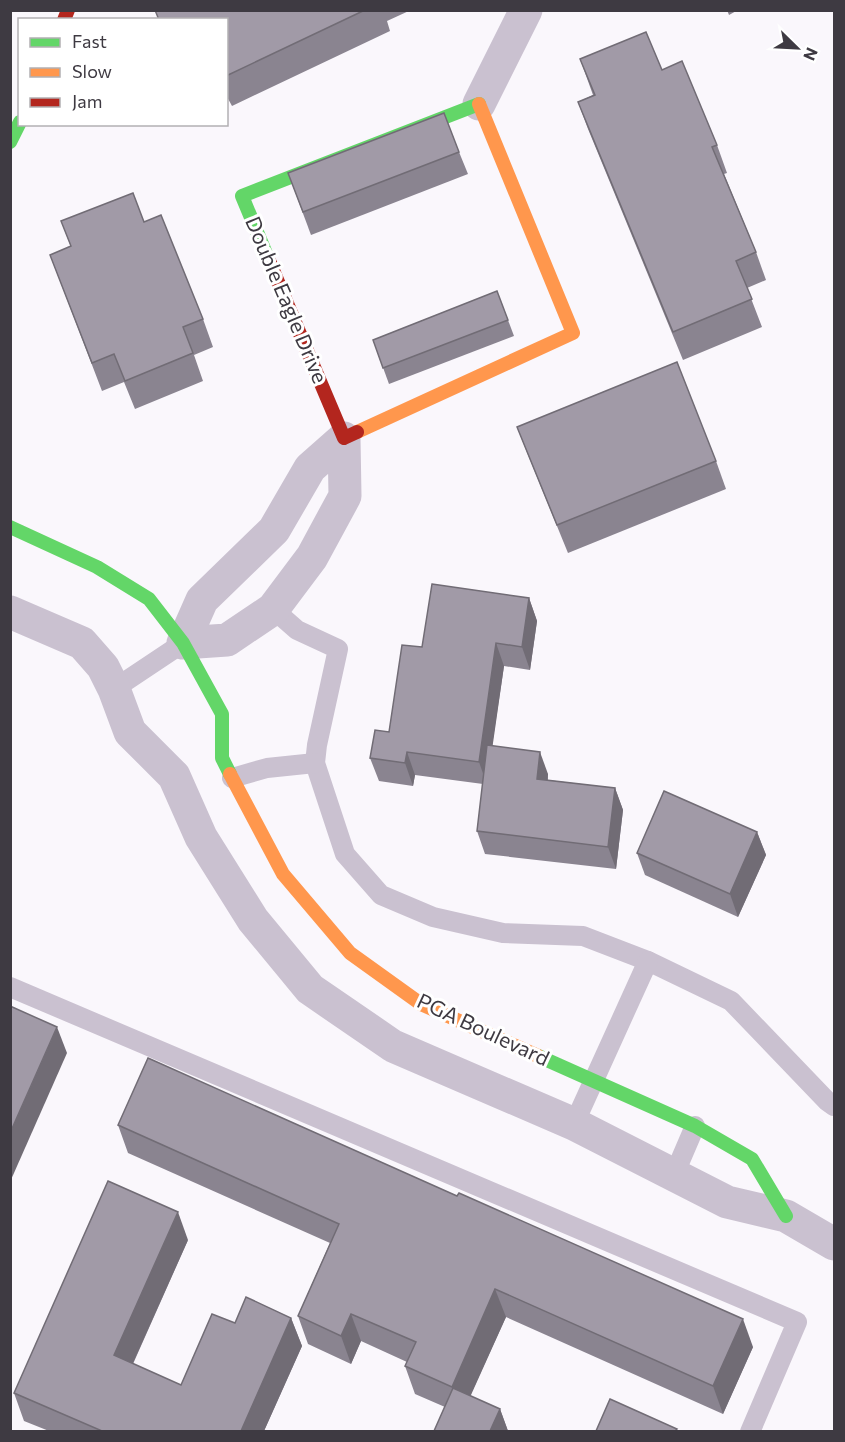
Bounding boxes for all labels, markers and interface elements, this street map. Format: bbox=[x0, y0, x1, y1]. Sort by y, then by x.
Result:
legend bbox=[18, 18, 228, 126]
north arrow bbox=[767, 18, 827, 78]
text: Fast bbox=[72, 30, 107, 52]
text: N bbox=[800, 45, 822, 64]
text: Slow bbox=[72, 60, 112, 82]
text: Jam bbox=[72, 90, 102, 112]
street label: Double Eagle Drive bbox=[241, 212, 334, 386]
street label: PGA Boulevard bbox=[414, 987, 554, 1070]

